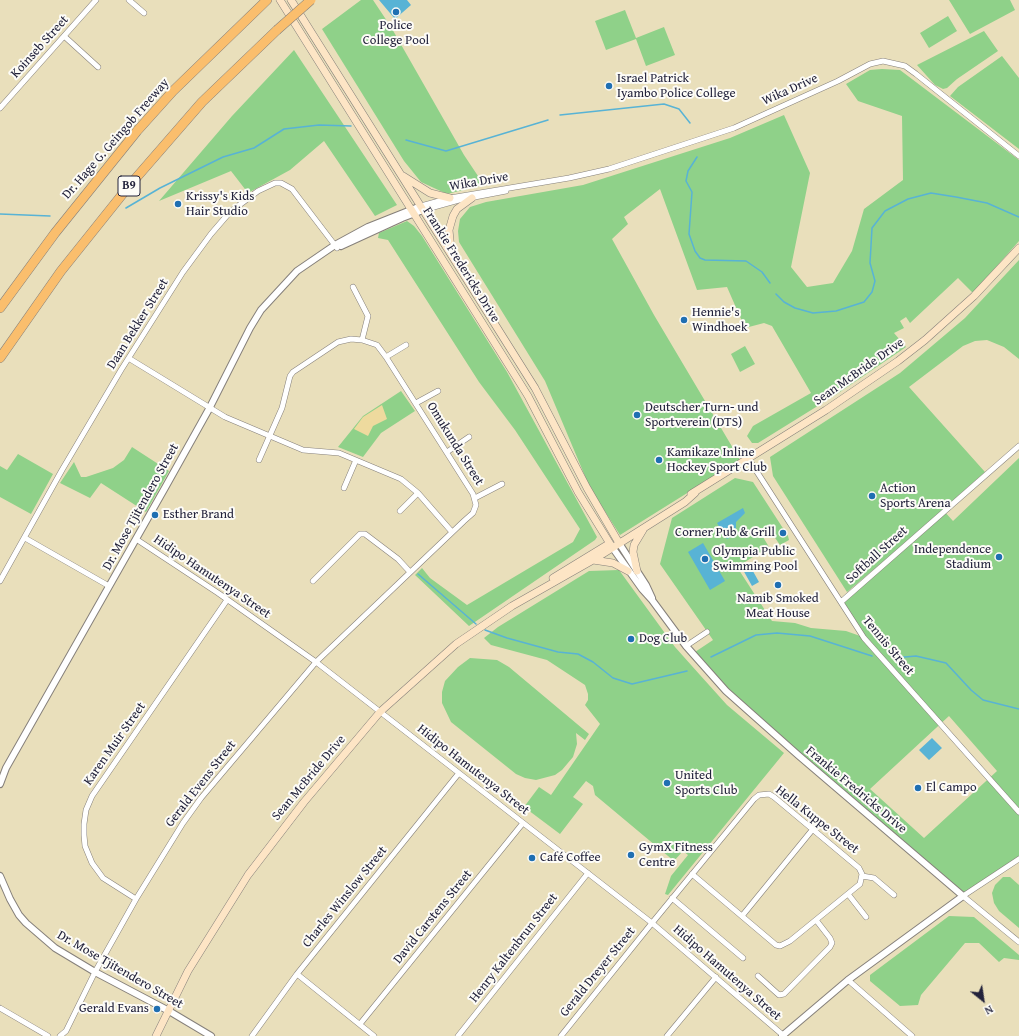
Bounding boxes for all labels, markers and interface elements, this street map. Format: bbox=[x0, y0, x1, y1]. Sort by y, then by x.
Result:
marker: Police College Pool bbox=[391, 7, 401, 17]
street label: Koinseb Street bbox=[8, 12, 72, 82]
place label: Police College Pool bbox=[363, 18, 429, 49]
place label: Israel Patrick Iyambo Police College bbox=[617, 71, 736, 102]
street label: Wika Drive bbox=[760, 71, 820, 109]
street label: Dr. Hage G. Geingob Freeway bbox=[59, 75, 173, 203]
marker: Israel Patrick Iyambo Police College bbox=[604, 81, 614, 91]
street label: Wika Drive bbox=[448, 169, 510, 195]
road number: B9 bbox=[118, 176, 140, 196]
place label: Krissy's Kids Hair Studio bbox=[186, 189, 254, 220]
marker: Krissy's Kids Hair Studio bbox=[173, 199, 183, 209]
street label: Frankie Fredericks Drive bbox=[419, 204, 503, 326]
street label: Daan Bekker Street bbox=[104, 276, 172, 372]
place label: Hennie's Windhoek bbox=[692, 305, 748, 336]
marker: Hennie's Windhoek bbox=[679, 315, 689, 325]
street label: Sean McBride Drive bbox=[811, 335, 907, 409]
street label: Omukunda Street bbox=[423, 399, 487, 489]
place label: Deutscher Turn- und Sportverein (DTS) bbox=[645, 400, 759, 431]
marker: Deutscher Turn- und Sportverein (DTS) bbox=[632, 410, 642, 420]
street label: Dr. Mose Tjitendero Street bbox=[100, 441, 182, 573]
place label: Kamikaze Inline Hockey Sport Club bbox=[667, 445, 767, 476]
marker: Kamikaze Inline Hockey Sport Club bbox=[654, 455, 664, 465]
place label: Action Sports Arena bbox=[880, 481, 951, 512]
marker: Action Sports Arena bbox=[867, 491, 877, 501]
place label: Esther Brand bbox=[163, 507, 234, 523]
marker: Esther Brand bbox=[150, 510, 160, 520]
street label: Softball Street bbox=[843, 523, 911, 587]
place label: Corner Pub & Grill bbox=[675, 525, 775, 541]
marker: Corner Pub & Grill bbox=[778, 528, 788, 538]
street label: Hidipo Hamutenya Street bbox=[150, 532, 274, 622]
place label: Independence Stadium bbox=[914, 542, 991, 573]
place label: Olympia Public Swimming Pool bbox=[713, 544, 798, 575]
marker: Independence Stadium bbox=[994, 552, 1004, 562]
marker: Olympia Public Swimming Pool bbox=[700, 554, 710, 564]
marker: Namib Smoked Meat House bbox=[773, 580, 783, 590]
place label: Namib Smoked Meat House bbox=[737, 591, 819, 622]
street label: Tennis Street bbox=[859, 613, 917, 679]
place label: Dog Club bbox=[639, 631, 687, 647]
marker: Dog Club bbox=[626, 634, 636, 644]
street label: Karen Muir Street bbox=[81, 700, 149, 788]
street label: Hidipo Hamutenya Street bbox=[414, 721, 532, 819]
street label: Sean McBride Drive bbox=[269, 732, 349, 824]
street label: Gerald Evens Street bbox=[162, 738, 240, 830]
street label: Frankie Fredricks Drive bbox=[802, 743, 910, 837]
place label: United Sports Club bbox=[675, 768, 737, 799]
marker: United Sports Club bbox=[662, 778, 672, 788]
place label: El Campo bbox=[926, 780, 977, 796]
street label: Hella Kuppe Street bbox=[772, 783, 862, 857]
marker: El Campo bbox=[913, 783, 923, 793]
place label: GymX Fitness Centre bbox=[639, 840, 713, 871]
street label: Charles Winslow Street bbox=[299, 843, 391, 951]
place label: Café Coffee bbox=[540, 850, 601, 866]
marker: GymX Fitness Centre bbox=[626, 850, 636, 860]
marker: Café Coffee bbox=[527, 853, 537, 863]
street label: David Carstens Street bbox=[390, 867, 476, 967]
street label: Henry Kaltenbrun Street bbox=[466, 890, 562, 1006]
street label: Hidipo Hamutenya Street bbox=[670, 922, 784, 1024]
street label: Gerald Dreyer Street bbox=[557, 924, 639, 1020]
street label: Dr. Mose Tjitendero Street bbox=[54, 928, 186, 1012]
north arrow bbox=[963, 980, 1003, 1020]
place label: Gerald Evans bbox=[79, 1001, 149, 1017]
text: N bbox=[982, 1002, 996, 1019]
marker: Gerald Evans bbox=[152, 1004, 162, 1014]

